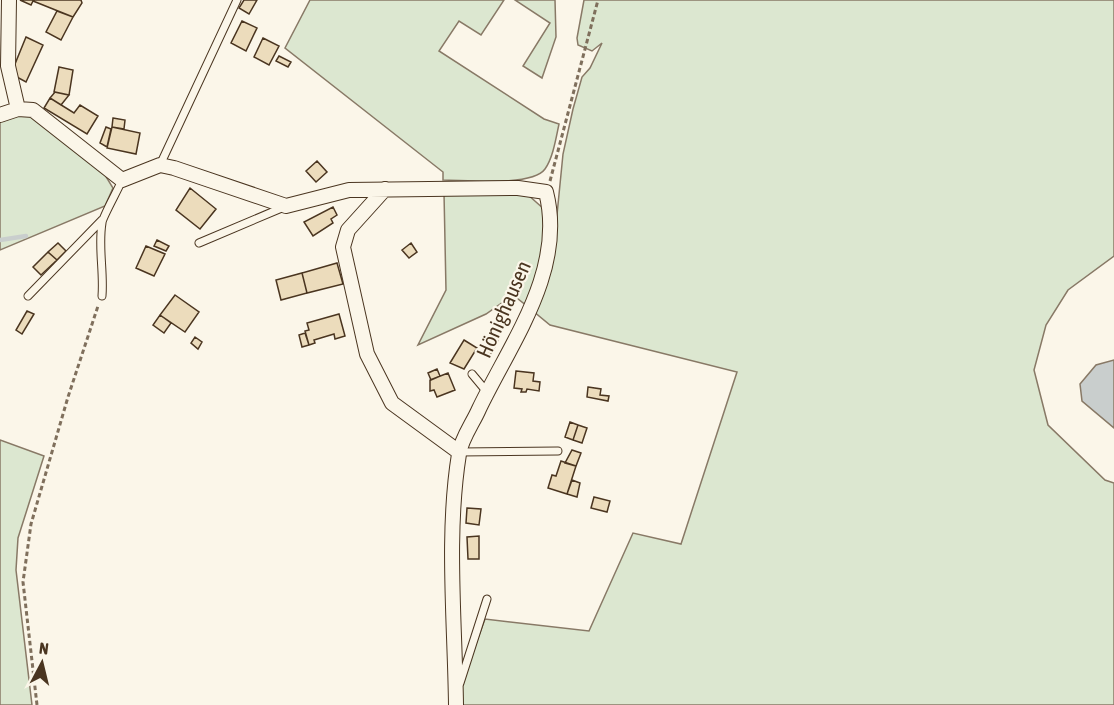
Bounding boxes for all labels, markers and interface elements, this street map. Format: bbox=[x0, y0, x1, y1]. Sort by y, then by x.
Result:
street label: Hönighausen bbox=[471, 257, 535, 361]
north arrow bbox=[12, 633, 72, 693]
text: N bbox=[38, 639, 50, 658]

